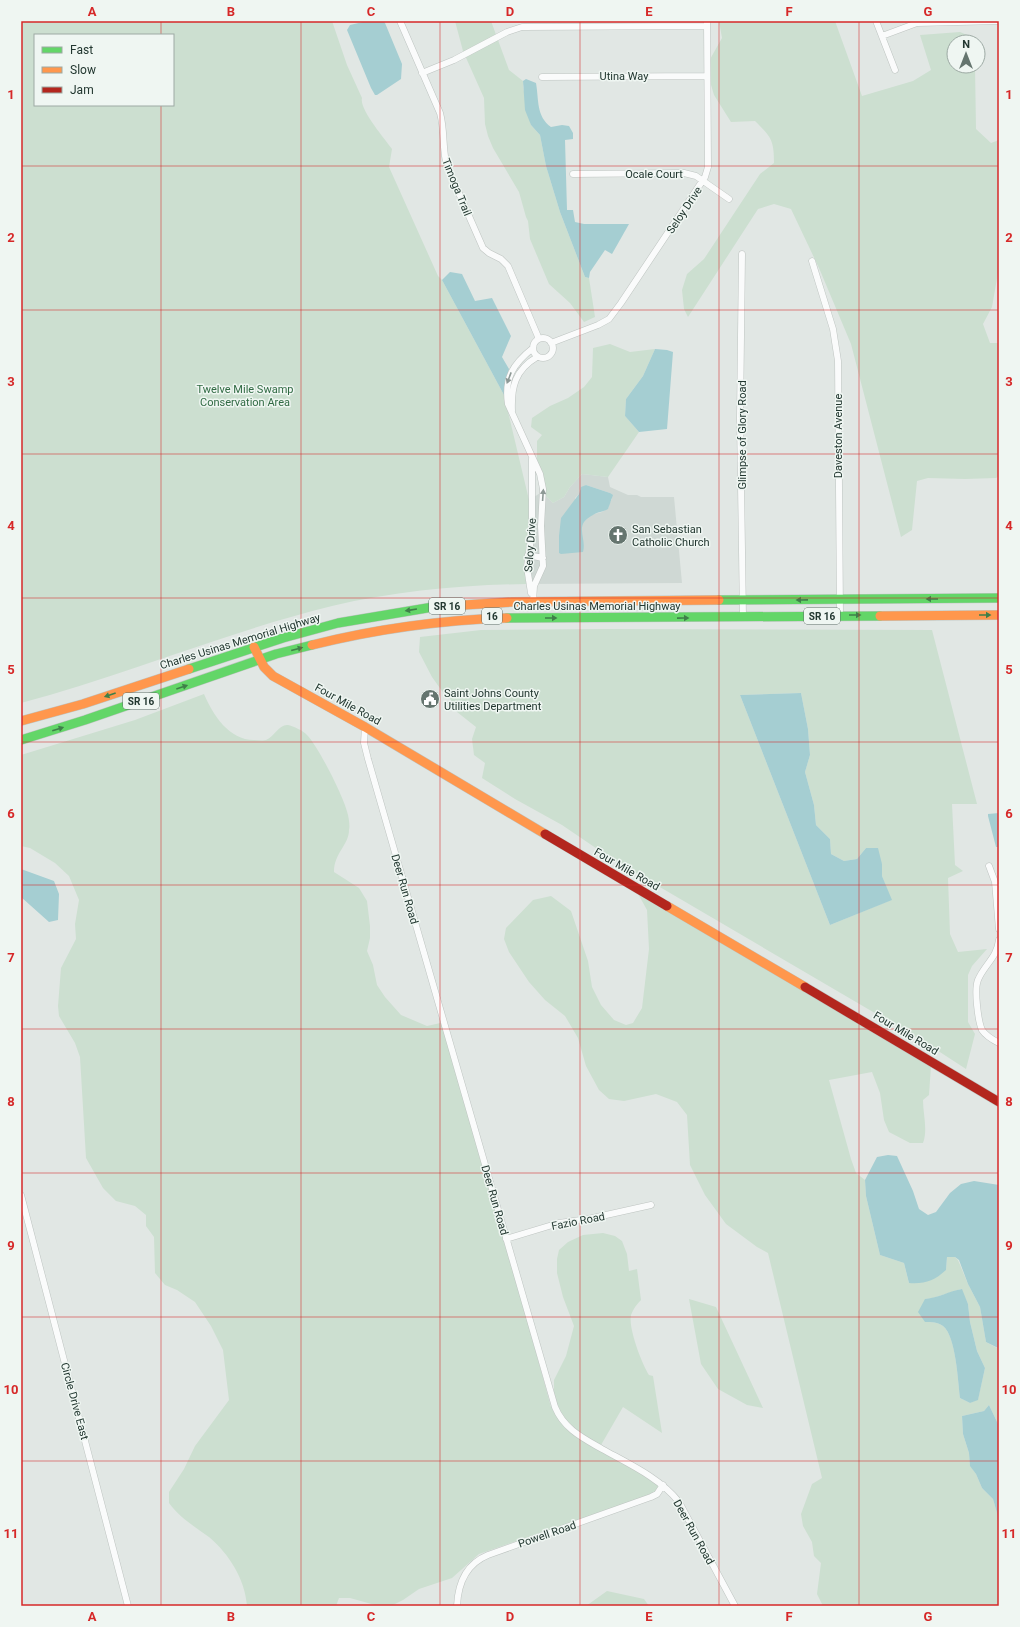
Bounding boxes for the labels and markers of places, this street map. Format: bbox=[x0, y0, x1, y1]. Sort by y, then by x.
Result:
place label: San Sebastian Catholic Church bbox=[632, 523, 710, 549]
church icon: San Sebastian Catholic Church bbox=[607, 524, 629, 546]
place label: Saint Johns County Utilities Department bbox=[444, 687, 542, 713]
public building icon: Saint Johns County Utilities Department bbox=[419, 688, 441, 710]

